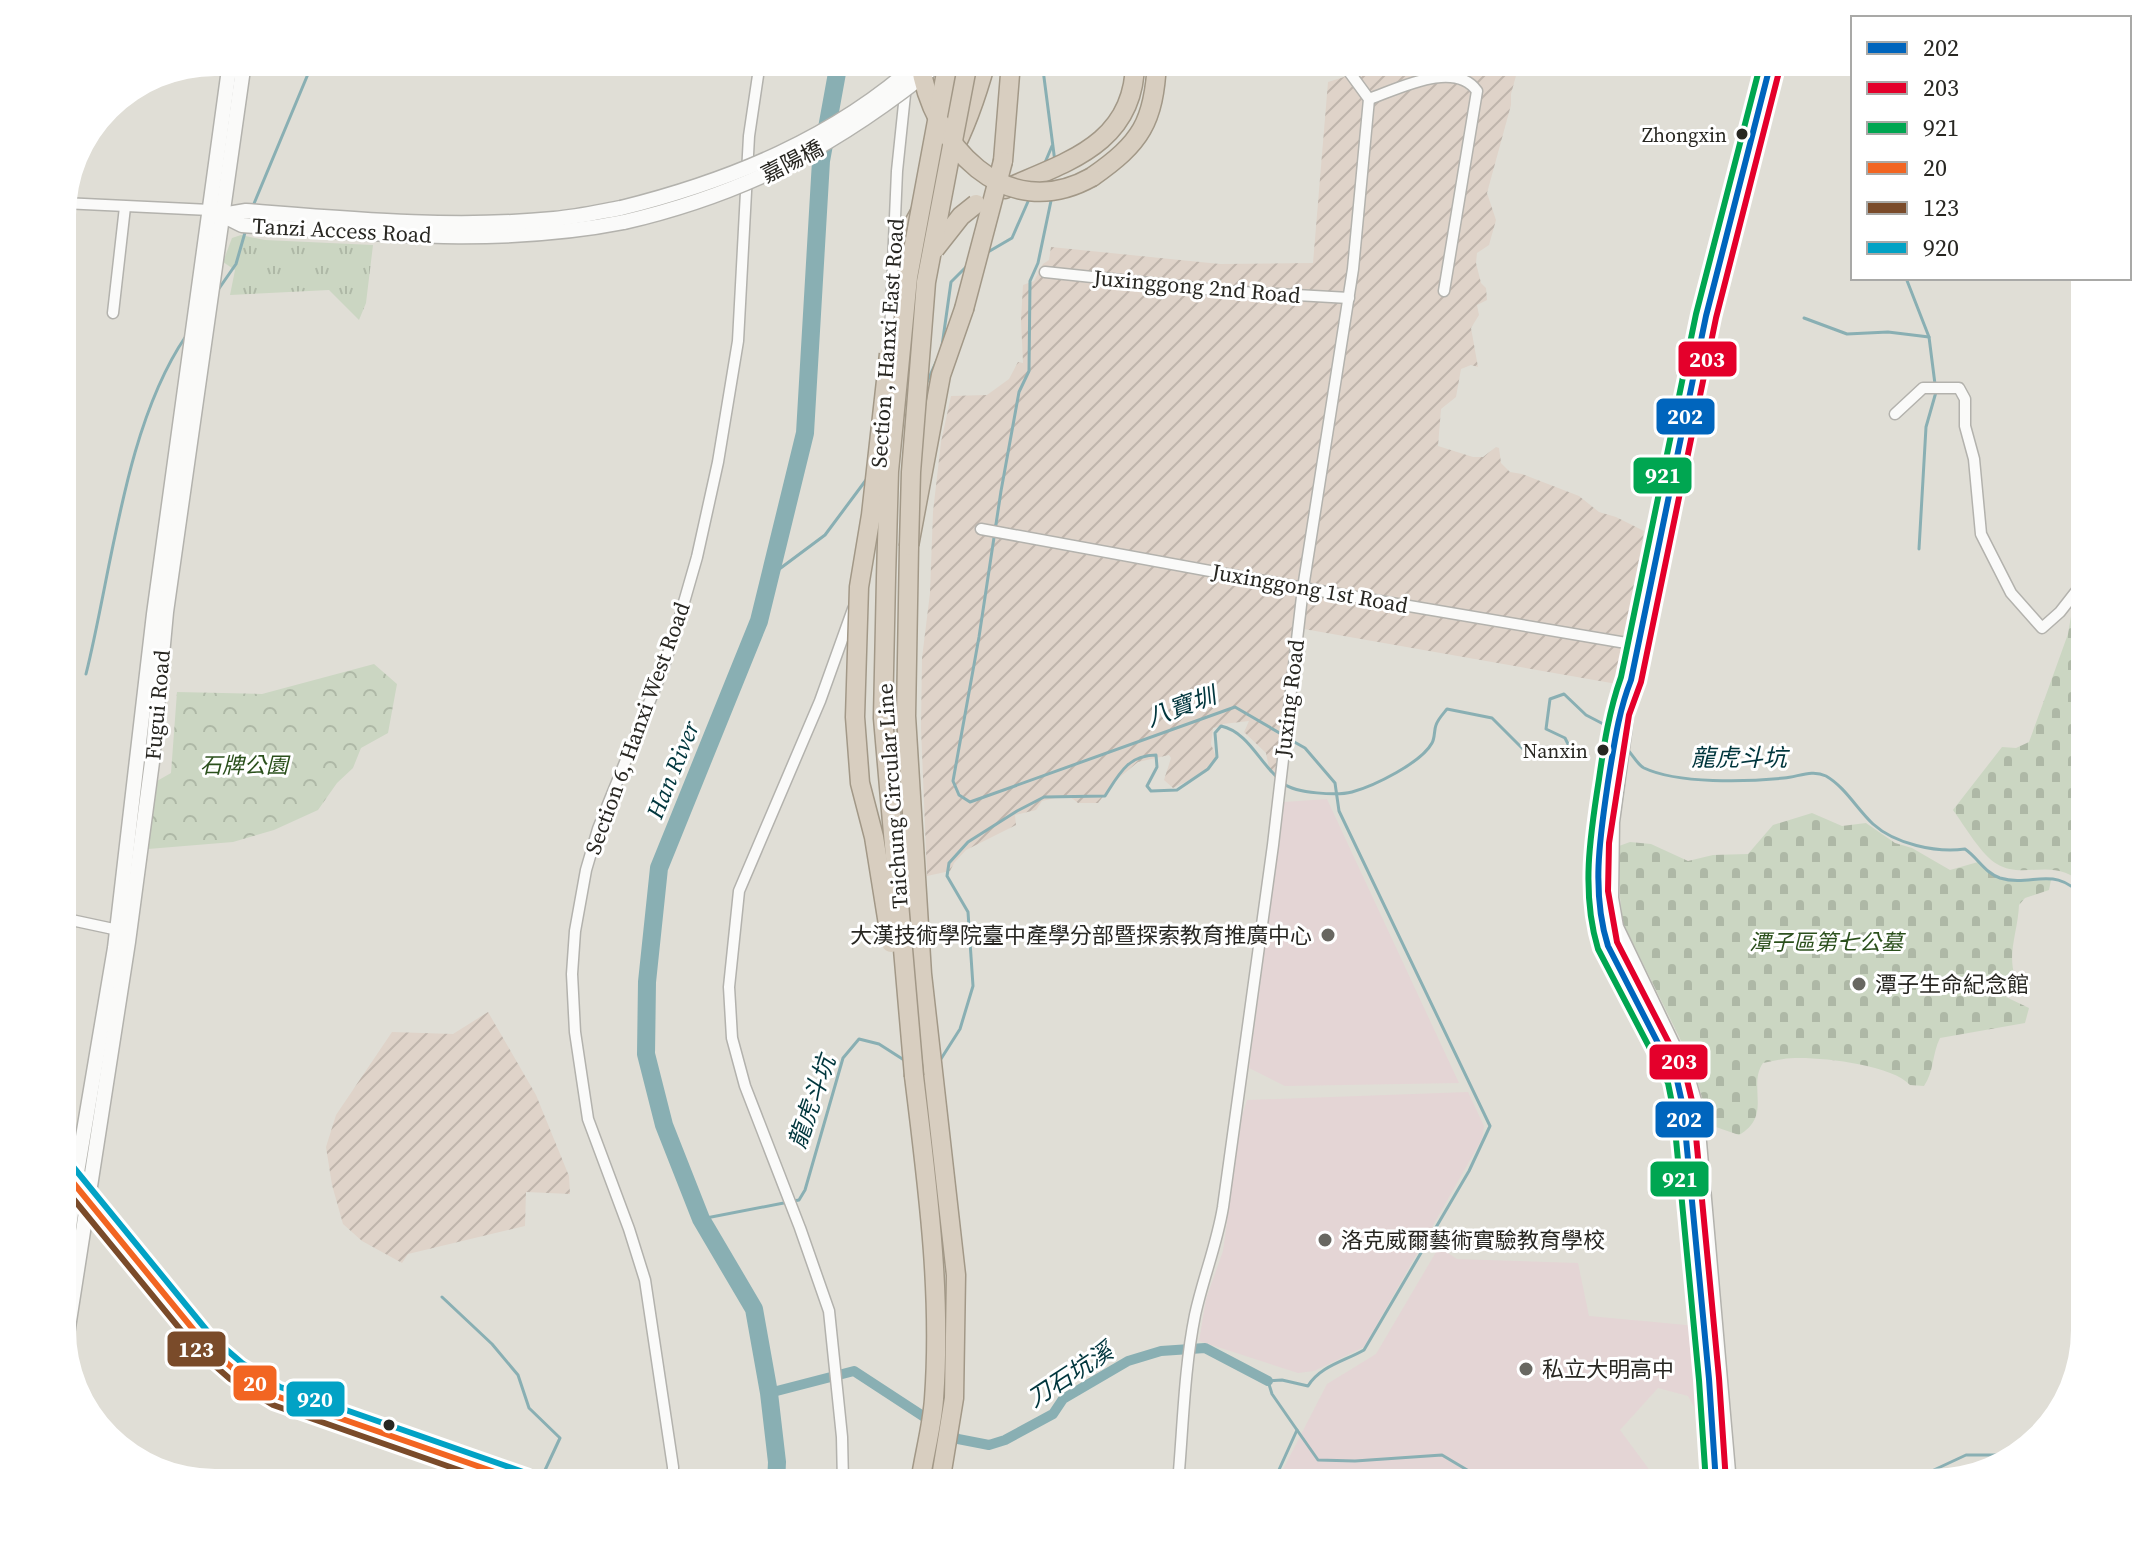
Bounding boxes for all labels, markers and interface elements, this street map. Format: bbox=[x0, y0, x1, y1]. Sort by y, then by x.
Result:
legend bbox=[1851, 16, 2131, 280]
text: 202 bbox=[1923, 31, 1959, 64]
text: 203 bbox=[1923, 71, 1959, 104]
text: 921 bbox=[1923, 111, 1959, 144]
place label: Zhongxin bbox=[1642, 121, 1727, 149]
marker: Zhongxin bbox=[1734, 126, 1750, 142]
street label: 嘉陽橋 bbox=[756, 133, 828, 189]
text: 20 bbox=[1923, 151, 1947, 184]
text: 123 bbox=[1923, 191, 1959, 224]
street label: Tanzi Access Road bbox=[252, 210, 433, 250]
street label: Section , Hanxi East Road bbox=[863, 217, 911, 469]
text: 920 bbox=[1923, 231, 1959, 264]
street label: Juxinggong 2nd Road bbox=[1091, 262, 1302, 310]
line badge: 203 bbox=[1677, 340, 1738, 378]
text: 203 bbox=[1689, 344, 1725, 374]
line badge: 202 bbox=[1655, 397, 1716, 436]
text: 202 bbox=[1667, 401, 1703, 431]
line badge: 921 bbox=[1632, 456, 1693, 495]
text: 921 bbox=[1645, 460, 1681, 490]
street label: Juxinggong 1st Road bbox=[1209, 556, 1411, 620]
street label: Section 6, Hanxi West Road bbox=[577, 597, 697, 858]
street label: Juxing Road bbox=[1267, 637, 1311, 759]
street label: Fugui Road bbox=[137, 648, 177, 761]
water label: 八寶圳 bbox=[1141, 678, 1223, 734]
street label: Taichung Circular Line bbox=[869, 682, 915, 910]
water label: Han River bbox=[638, 715, 708, 825]
place label: Nanxin bbox=[1523, 737, 1588, 765]
water label: 龍虎斗坑 bbox=[1691, 741, 1790, 774]
marker: Nanxin bbox=[1595, 742, 1611, 758]
park label: 石牌公園 bbox=[200, 750, 291, 780]
place label: 大漢技術學院臺中產學分部暨探索教育推廣中心 bbox=[850, 920, 1312, 950]
marker: 大漢技術學院臺中產學分部暨探索教育推廣中心 bbox=[1319, 926, 1337, 944]
park label: 潭子區第七公墓 bbox=[1749, 927, 1906, 957]
place label: 潭子生命紀念館 bbox=[1875, 969, 2029, 999]
marker: 潭子生命紀念館 bbox=[1850, 975, 1868, 993]
line badge: 203 bbox=[1648, 1043, 1709, 1081]
text: 203 bbox=[1661, 1046, 1697, 1076]
water label: 龍虎斗坑 bbox=[780, 1048, 844, 1153]
line badge: 202 bbox=[1654, 1100, 1715, 1139]
text: 202 bbox=[1666, 1104, 1702, 1134]
line badge: 921 bbox=[1649, 1160, 1710, 1198]
text: 921 bbox=[1662, 1164, 1698, 1194]
place label: 洛克威爾藝術實驗教育學校 bbox=[1341, 1225, 1605, 1255]
marker: 洛克威爾藝術實驗教育學校 bbox=[1316, 1231, 1334, 1249]
line badge: 123 bbox=[166, 1330, 227, 1368]
water label: 刀石坑溪 bbox=[1020, 1333, 1121, 1415]
text: 123 bbox=[178, 1334, 214, 1364]
place label: 私立大明高中 bbox=[1542, 1354, 1674, 1384]
marker: 私立大明高中 bbox=[1517, 1360, 1535, 1378]
line badge: 20 bbox=[232, 1364, 278, 1402]
text: 20 bbox=[243, 1368, 267, 1398]
line badge: 920 bbox=[285, 1380, 346, 1418]
text: 920 bbox=[297, 1384, 333, 1414]
unlabelled marker bbox=[381, 1417, 397, 1433]

